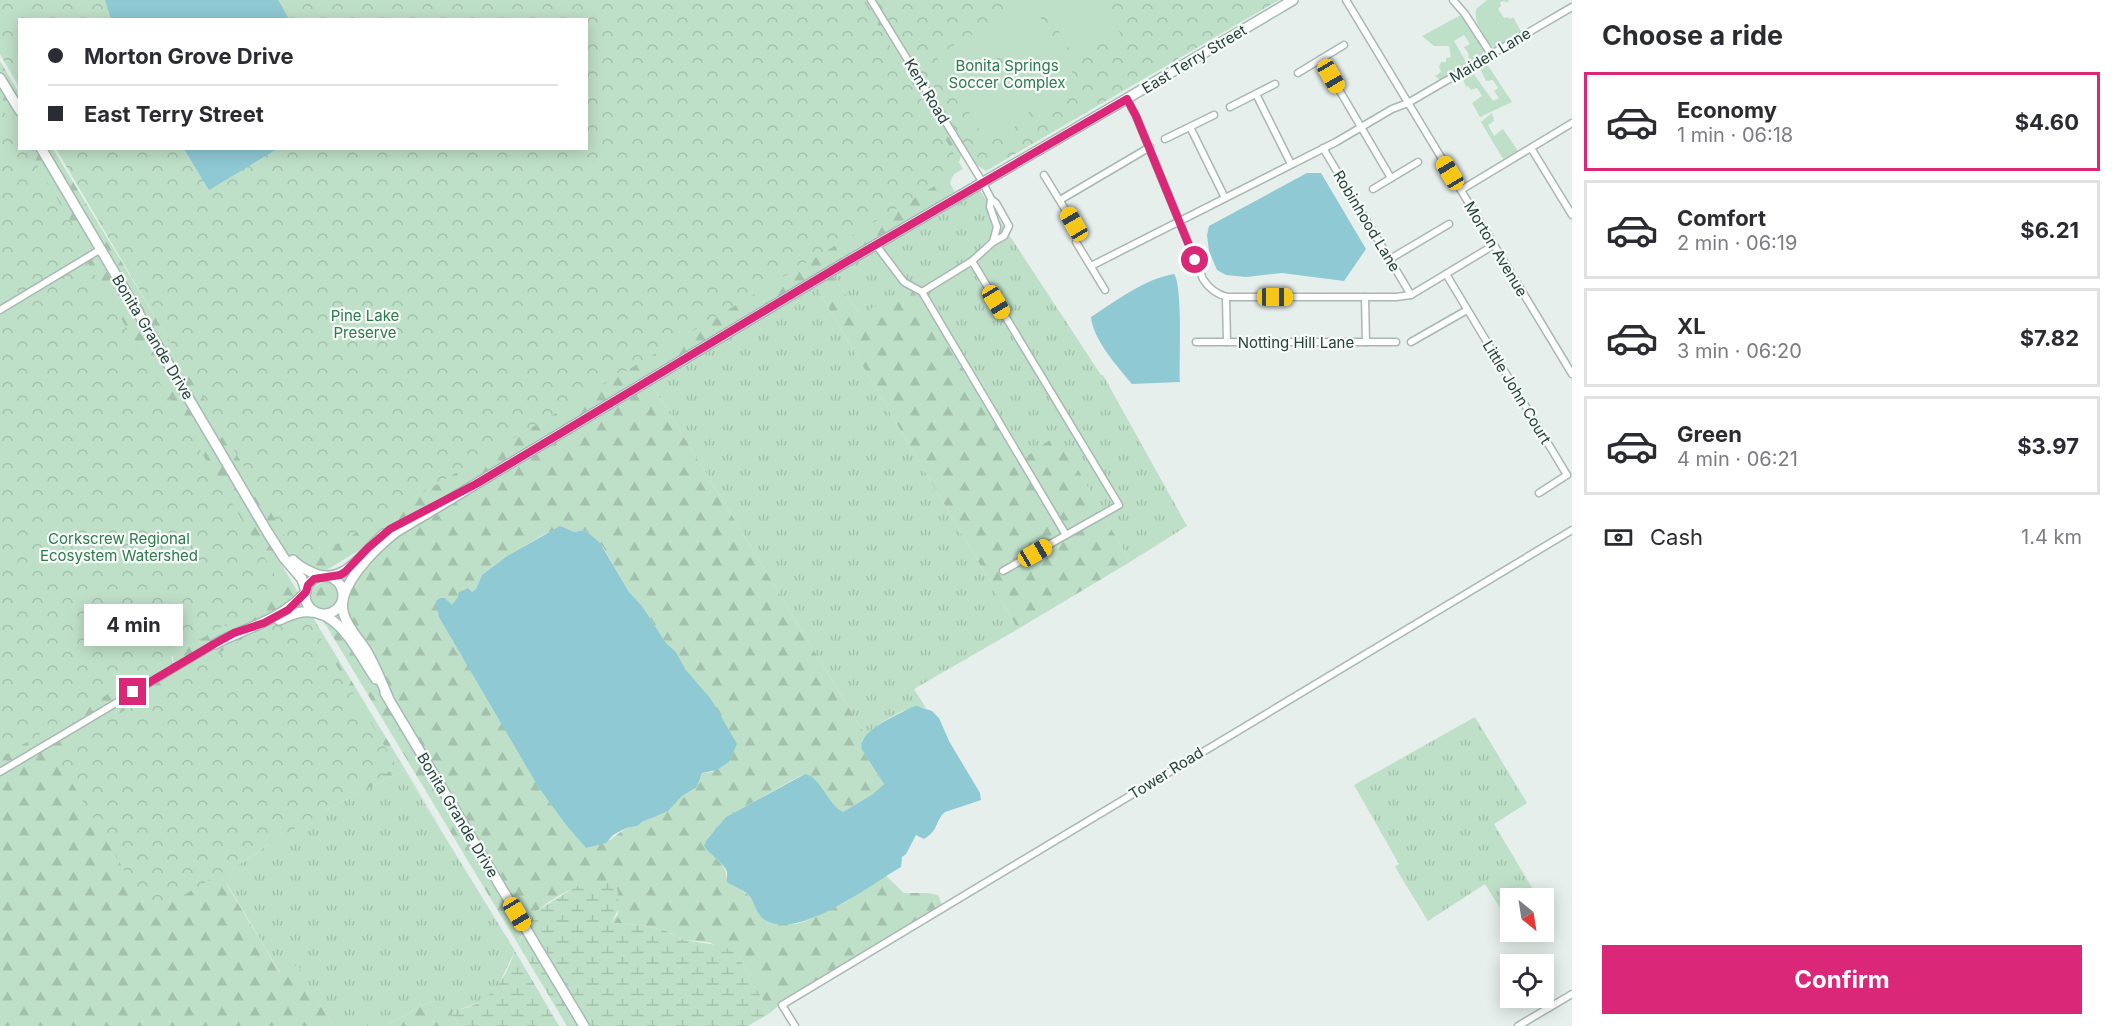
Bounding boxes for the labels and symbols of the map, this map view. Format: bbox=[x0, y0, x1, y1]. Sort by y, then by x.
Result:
street label: East Terry Street bbox=[1138, 20, 1250, 98]
street label: Maiden Lane bbox=[1446, 23, 1534, 87]
street label: Kent Road bbox=[900, 55, 954, 127]
park label: Bonita Springs Soccer Complex bbox=[949, 56, 1065, 92]
car bbox=[1314, 56, 1348, 96]
car bbox=[1433, 153, 1467, 193]
street label: Robinhood Lane bbox=[1329, 167, 1405, 275]
street label: Morton Avenue bbox=[1460, 198, 1532, 300]
car bbox=[1057, 204, 1091, 244]
route start bbox=[1181, 246, 1208, 273]
street label: Bonita Grande Drive bbox=[108, 271, 198, 403]
car bbox=[979, 282, 1013, 322]
car bbox=[1257, 288, 1293, 306]
park label: Pine Lake Preserve bbox=[331, 306, 399, 342]
street label: Notting Hill Lane bbox=[1238, 333, 1354, 352]
street label: Little John Court bbox=[1479, 337, 1555, 447]
park label: Corkscrew Regional Ecosystem Watershed bbox=[40, 529, 198, 565]
car bbox=[1015, 536, 1055, 570]
callout: 4 min bbox=[84, 605, 182, 647]
route end bbox=[119, 678, 146, 705]
street label: Tower Road bbox=[1125, 743, 1207, 803]
street label: Bonita Grande Drive bbox=[413, 749, 503, 881]
north arrow bbox=[1500, 888, 1554, 942]
car bbox=[500, 894, 534, 934]

